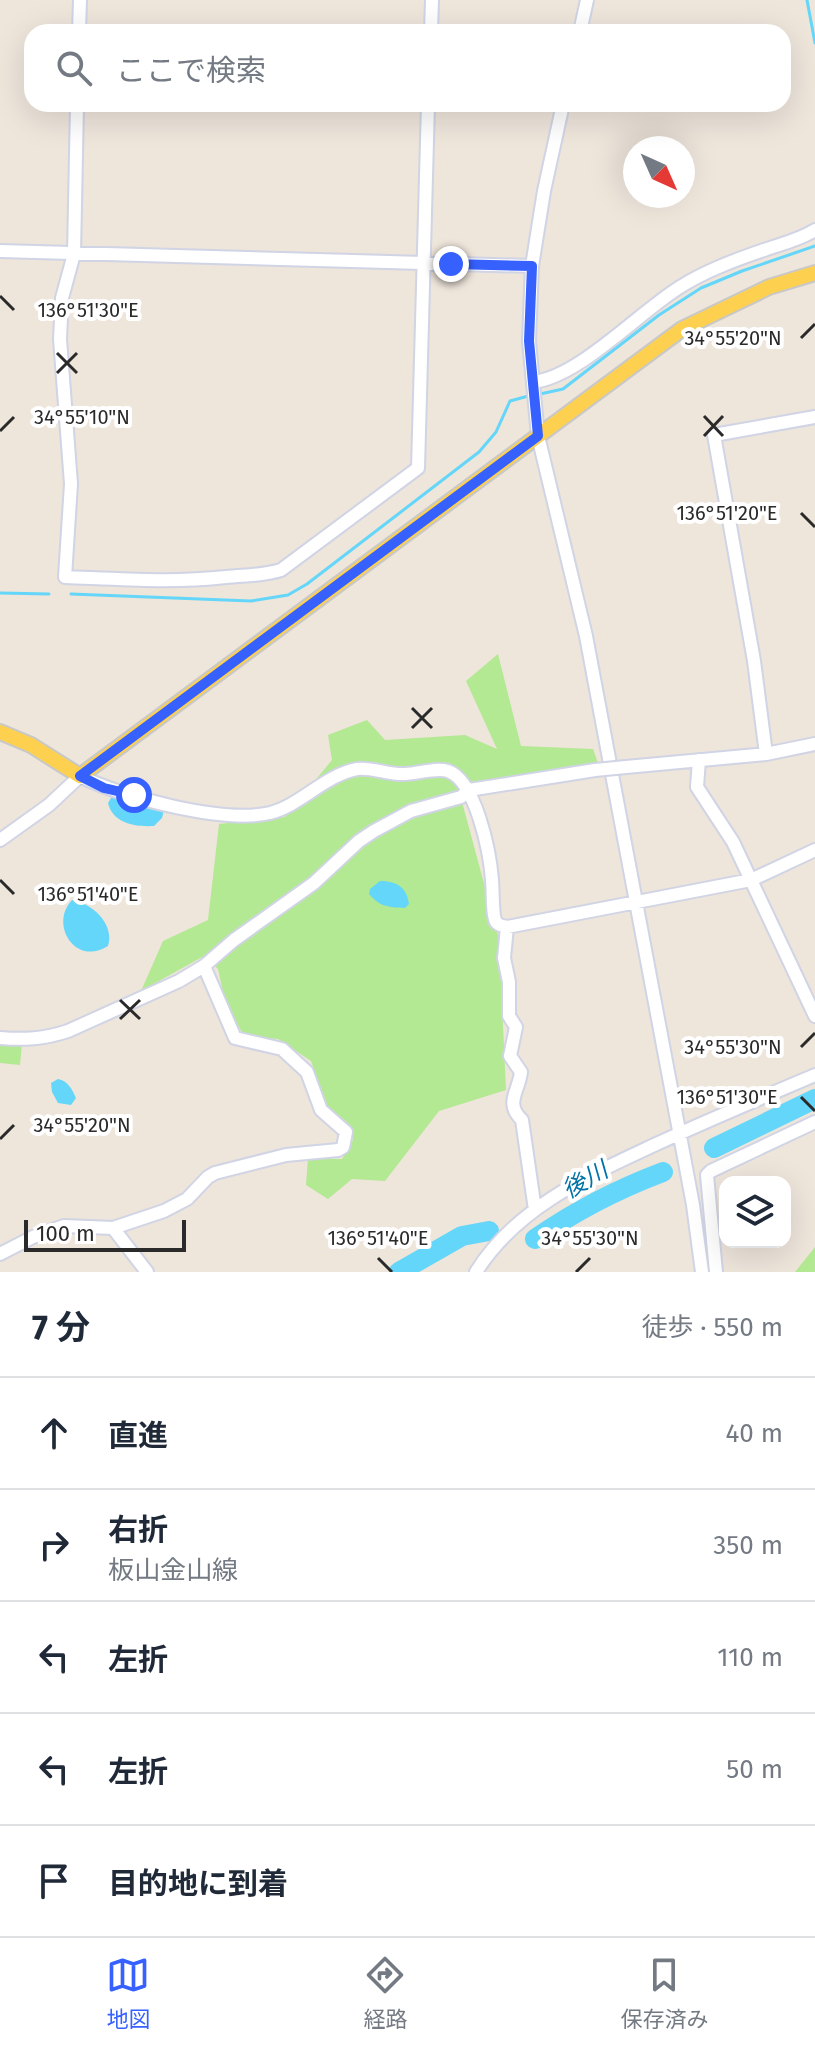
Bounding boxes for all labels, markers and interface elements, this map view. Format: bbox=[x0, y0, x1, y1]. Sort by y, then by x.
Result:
search box bbox=[24, 24, 791, 112]
icon: search bbox=[52, 46, 96, 90]
text: ここで検索 bbox=[116, 53, 266, 89]
north arrow bbox=[623, 136, 695, 208]
route end bbox=[433, 246, 469, 282]
text: 136°51'30"E bbox=[37, 298, 139, 322]
text: 34°55'20"N bbox=[684, 326, 782, 350]
text: 34°55'10"N bbox=[34, 405, 130, 429]
text: 136°51'20"E bbox=[676, 501, 778, 525]
route start bbox=[116, 777, 152, 813]
text: 136°51'40"E bbox=[37, 882, 139, 906]
text: 34°55'30"N bbox=[684, 1035, 782, 1059]
text: 136°51'30"E bbox=[676, 1085, 778, 1109]
text: 34°55'20"N bbox=[33, 1113, 131, 1137]
water label: 後川 bbox=[557, 1154, 615, 1204]
map controls bbox=[719, 1176, 791, 1248]
button: layers bbox=[719, 1176, 791, 1248]
scale bar bbox=[24, 1216, 186, 1252]
text: 100 m bbox=[36, 1220, 95, 1247]
text: 136°51'40"E bbox=[327, 1226, 429, 1250]
text: 34°55'30"N bbox=[541, 1226, 639, 1250]
text: 7 分 bbox=[32, 1307, 90, 1348]
text: 徒歩 · 550 m bbox=[641, 1312, 783, 1343]
icon: ahead bbox=[32, 1411, 76, 1455]
text: 直進 bbox=[108, 1418, 168, 1454]
text: 40 m bbox=[725, 1418, 783, 1449]
text: 右折 bbox=[108, 1512, 168, 1548]
icon: right bbox=[32, 1523, 76, 1567]
text: 350 m bbox=[713, 1530, 783, 1561]
text: 板山金山線 bbox=[108, 1555, 238, 1586]
icon: left bbox=[32, 1635, 76, 1679]
text: 左折 bbox=[108, 1642, 168, 1678]
text: 110 m bbox=[717, 1642, 783, 1673]
icon: left bbox=[32, 1747, 76, 1791]
text: 左折 bbox=[108, 1754, 168, 1790]
text: 50 m bbox=[726, 1754, 783, 1785]
icon: arrive bbox=[32, 1859, 76, 1903]
text: 目的地に到着 bbox=[108, 1866, 288, 1902]
tab: 地図 bbox=[106, 1953, 151, 2033]
tab: 経路 bbox=[363, 1953, 408, 2033]
tab: 保存済み bbox=[620, 1953, 709, 2033]

